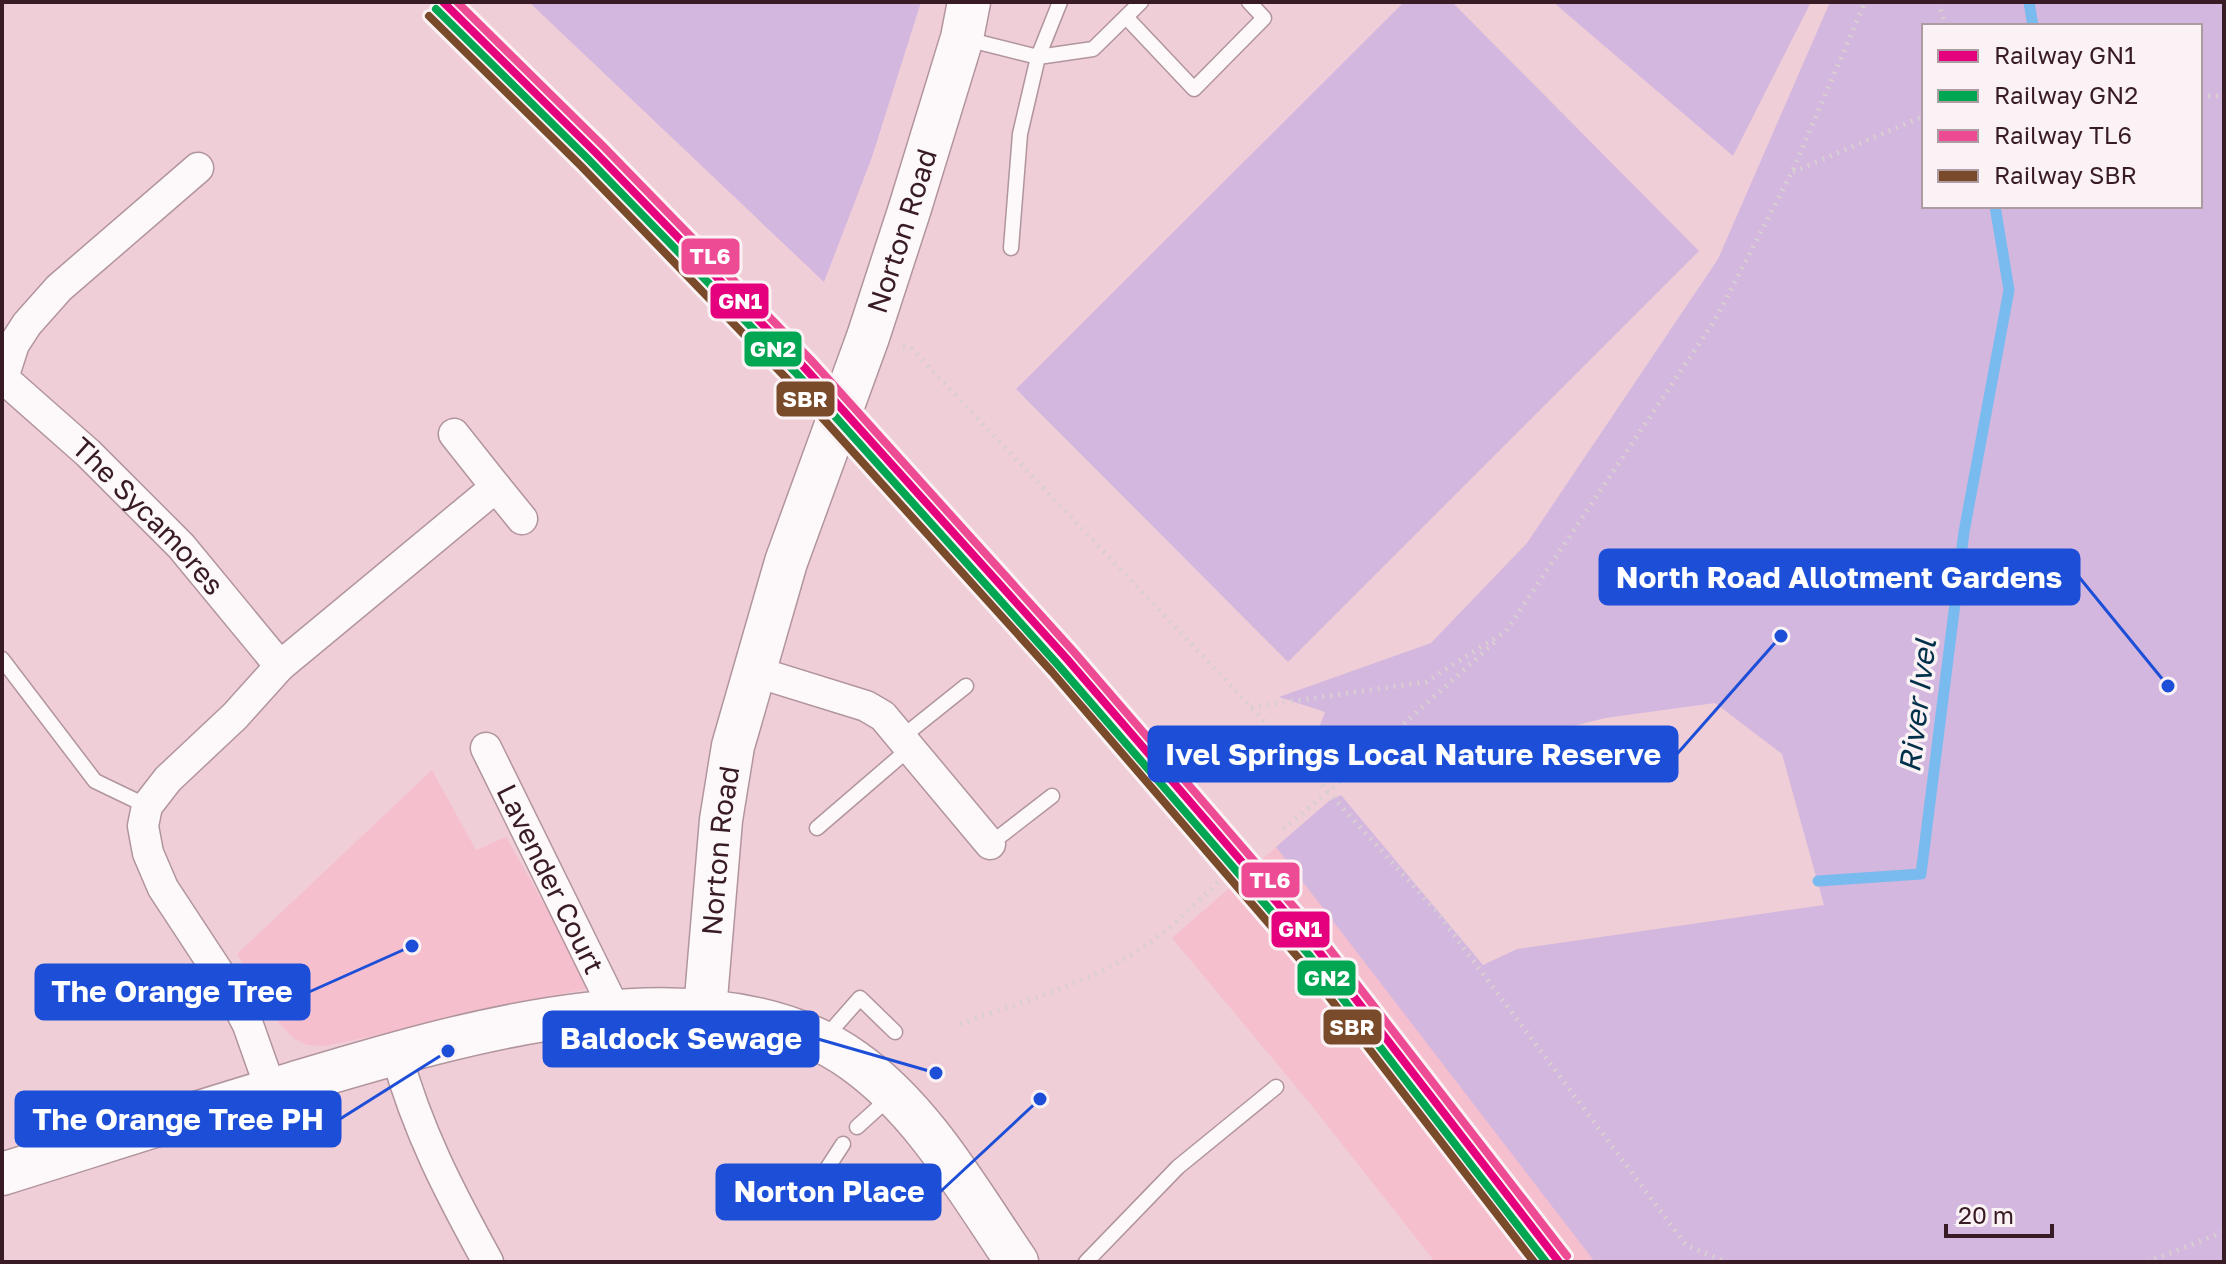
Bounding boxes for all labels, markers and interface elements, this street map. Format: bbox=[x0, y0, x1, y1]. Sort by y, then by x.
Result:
legend bbox=[1922, 24, 2202, 208]
text: Railway GN1 bbox=[1994, 40, 2136, 69]
text: Railway GN2 bbox=[1994, 80, 2138, 109]
text: Railway TL6 bbox=[1994, 120, 2132, 149]
street label: Norton Road bbox=[860, 145, 943, 317]
text: Railway SBR bbox=[1994, 160, 2137, 189]
line badge: TL6 bbox=[680, 237, 741, 276]
text: TL6 bbox=[690, 242, 730, 269]
line badge: GN1 bbox=[709, 282, 770, 320]
text: GN1 bbox=[718, 287, 762, 314]
line badge: GN2 bbox=[743, 330, 803, 368]
text: GN2 bbox=[750, 335, 796, 362]
line badge: SBR bbox=[775, 380, 836, 418]
text: SBR bbox=[782, 385, 828, 412]
street label: The Sycamores bbox=[66, 430, 231, 601]
callout: North Road Allotment Gardens bbox=[1600, 550, 2079, 604]
text: North Road Allotment Gardens bbox=[1616, 559, 2062, 595]
water label: River Ivel bbox=[1891, 636, 1943, 775]
callout: Ivel Springs Local Nature Reserve bbox=[1149, 727, 1677, 781]
text: Ivel Springs Local Nature Reserve bbox=[1165, 736, 1661, 772]
street label: Norton Road bbox=[694, 763, 746, 937]
street label: Lavender Court bbox=[490, 779, 611, 979]
line badge: TL6 bbox=[1240, 861, 1301, 899]
text: TL6 bbox=[1250, 866, 1290, 893]
line badge: GN1 bbox=[1270, 910, 1331, 949]
text: GN1 bbox=[1278, 915, 1322, 942]
line badge: GN2 bbox=[1296, 959, 1357, 997]
text: GN2 bbox=[1304, 964, 1350, 991]
callout: The Orange Tree bbox=[36, 965, 309, 1019]
text: The Orange Tree bbox=[51, 973, 293, 1009]
line badge: SBR bbox=[1322, 1008, 1383, 1046]
callout: Baldock Sewage bbox=[544, 1012, 818, 1066]
text: SBR bbox=[1329, 1013, 1375, 1040]
text: Baldock Sewage bbox=[560, 1020, 802, 1056]
callout: The Orange Tree PH bbox=[16, 1092, 340, 1146]
text: The Orange Tree PH bbox=[32, 1101, 324, 1137]
callout: Norton Place bbox=[717, 1165, 940, 1219]
text: Norton Place bbox=[733, 1173, 925, 1209]
scale bar bbox=[1946, 1188, 2052, 1238]
text: 20 m bbox=[1958, 1200, 2014, 1229]

